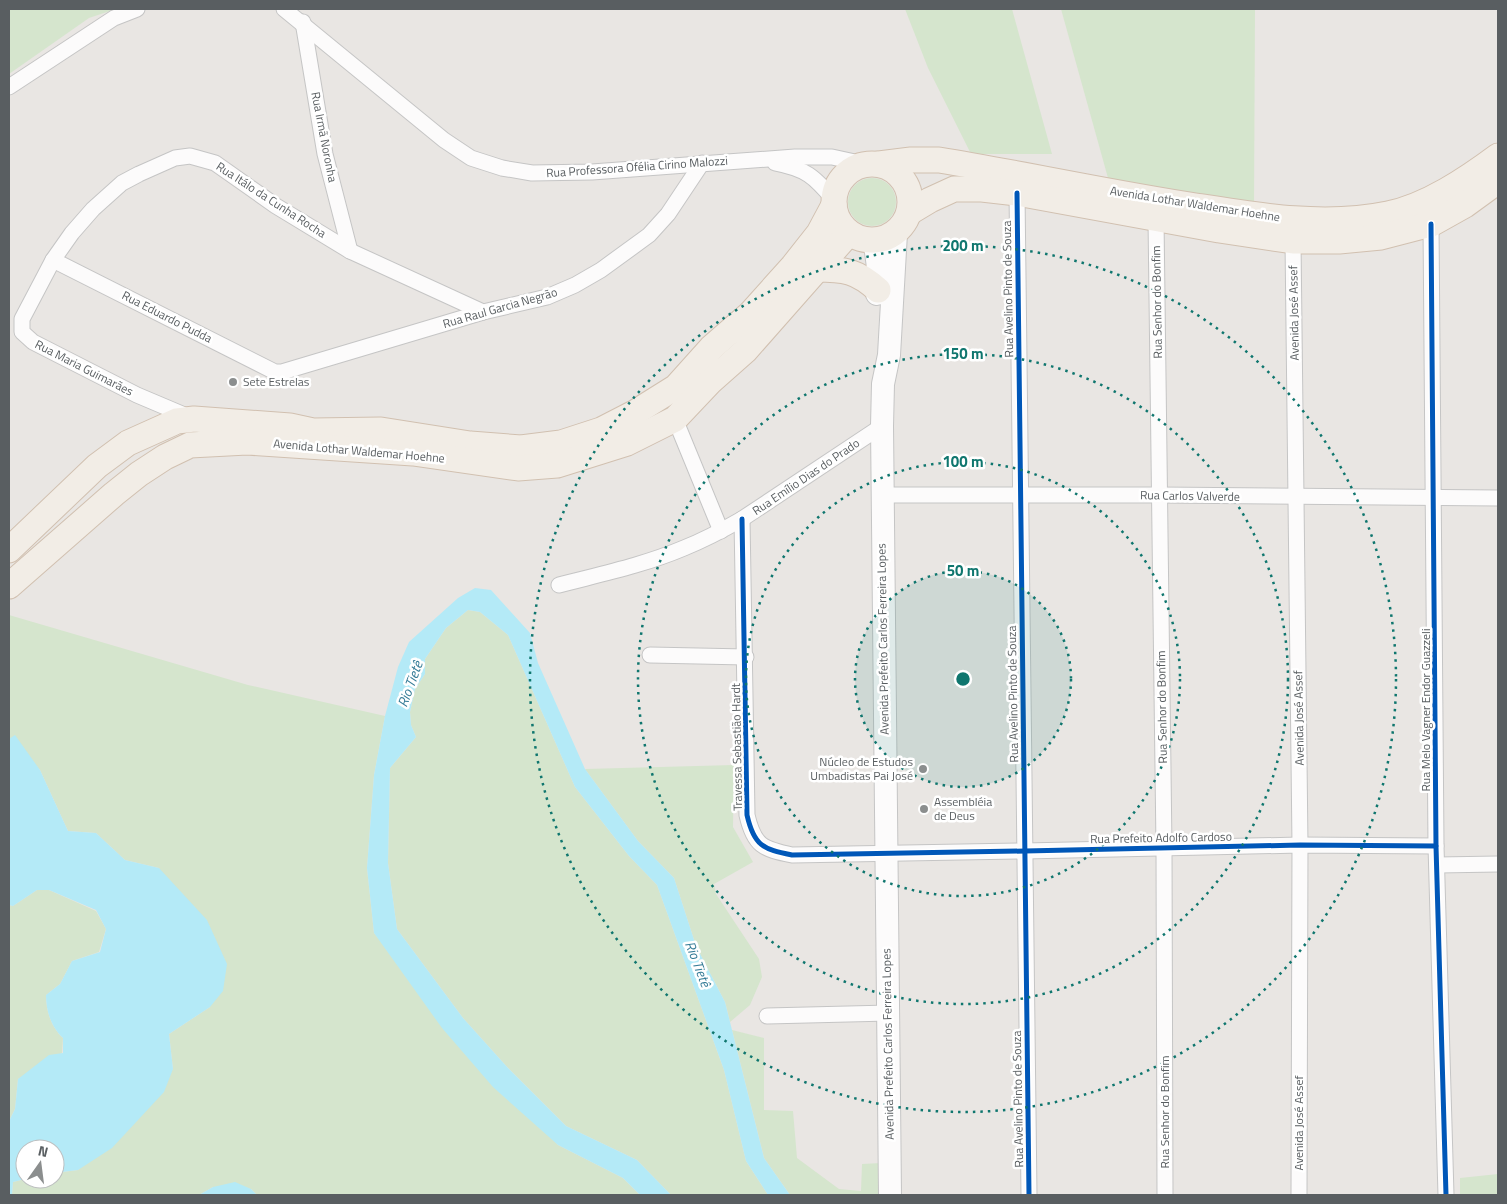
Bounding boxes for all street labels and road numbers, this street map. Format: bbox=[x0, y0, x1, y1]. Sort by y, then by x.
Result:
street label: Rua Irmã Noronha bbox=[306, 90, 343, 184]
street label: Rua Professora Ofélia Cirino Malozzi bbox=[545, 151, 728, 182]
street label: Rua Itálo da Cunha Rocha bbox=[212, 157, 330, 242]
street label: Avenida Lothar Waldemar Hoehne bbox=[1109, 181, 1282, 226]
street label: Rua Avelino Pinto de Souza bbox=[997, 220, 1018, 358]
street label: Rua Senhor do Bonfim bbox=[1146, 245, 1167, 359]
street label: Avenida José Assef bbox=[1283, 265, 1304, 361]
street label: Rua Raul Garcia Negrão bbox=[440, 282, 559, 333]
street label: Rua Eduardo Pudda bbox=[119, 286, 216, 348]
street label: Rua Maria Guimarães bbox=[32, 335, 137, 401]
street label: Rua Emílio Dias do Prado bbox=[748, 433, 863, 520]
street label: Avenida Lothar Waldemar Hoehne bbox=[273, 434, 446, 467]
street label: Rua Carlos Valverde bbox=[1140, 485, 1240, 506]
street label: Avenida Prefeito Carlos Ferreira Lopes bbox=[871, 543, 894, 735]
street label: Rua Avelino Pinto de Souza bbox=[1002, 625, 1023, 763]
street label: Rua Melo Vagner Endor Guazzeli bbox=[1416, 628, 1435, 792]
street label: Rua Senhor do Bonfim bbox=[1151, 650, 1172, 764]
street label: Avenida José Assef bbox=[1288, 670, 1309, 766]
street label: Travessa Sebastião Hardt bbox=[726, 682, 747, 811]
street label: Rua Prefeito Adolfo Cardoso bbox=[1090, 827, 1232, 848]
street label: Avenida Prefeito Carlos Ferreira Lopes bbox=[876, 948, 899, 1140]
street label: Rua Avelino Pinto de Souza bbox=[1007, 1030, 1028, 1168]
street label: Rua Senhor do Bonfim bbox=[1155, 1055, 1174, 1169]
street label: Avenida José Assef bbox=[1289, 1075, 1308, 1171]

